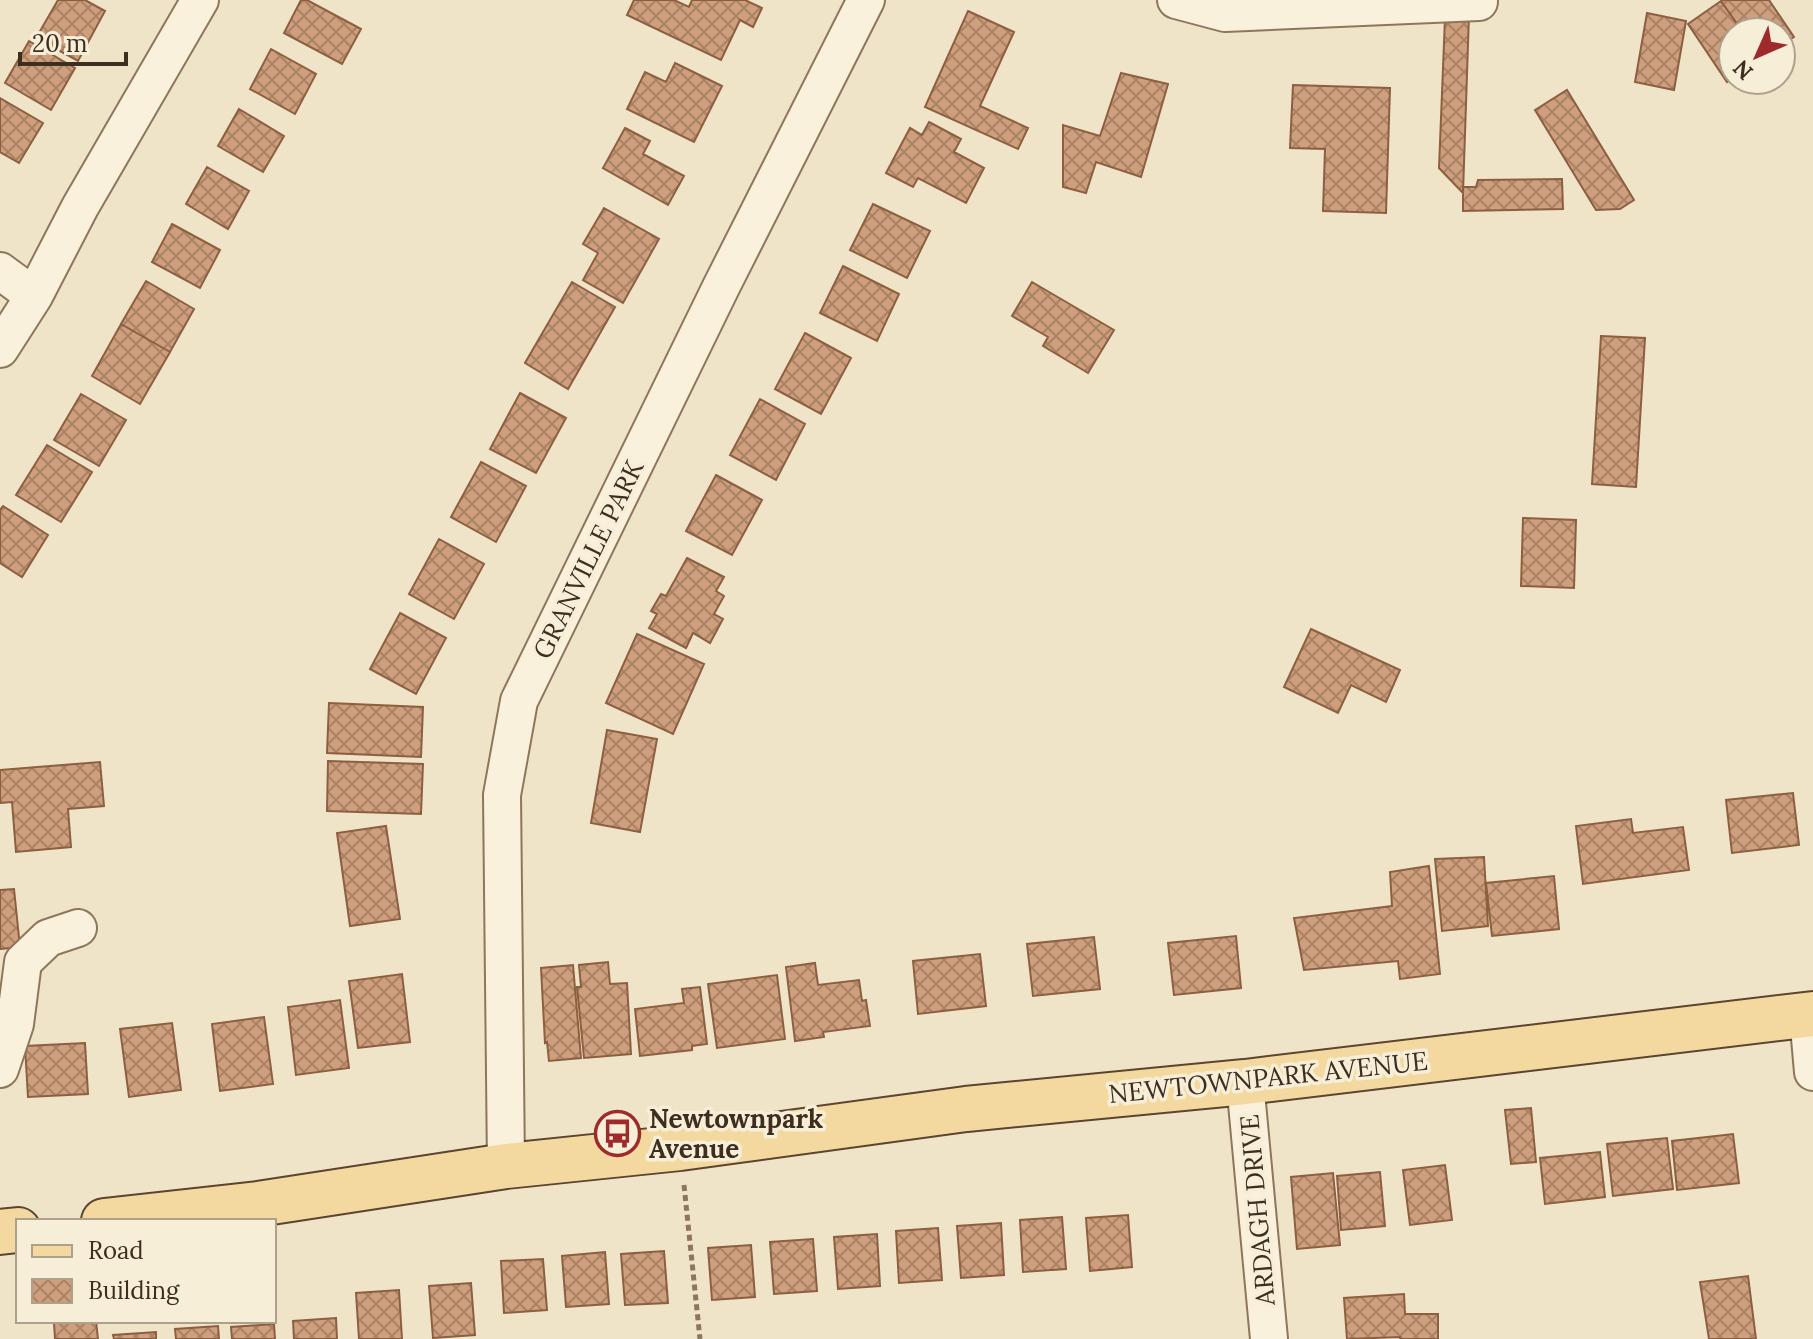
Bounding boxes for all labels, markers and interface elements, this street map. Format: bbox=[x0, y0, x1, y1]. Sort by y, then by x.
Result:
scale bar bbox=[20, 16, 126, 66]
north arrow bbox=[1717, 16, 1797, 96]
text: 20 m bbox=[32, 28, 88, 59]
text: N bbox=[1727, 54, 1759, 86]
street label: GRANVILLE PARK bbox=[526, 454, 651, 664]
street label: NEWTOWNPARK AVENUE bbox=[1107, 1044, 1429, 1110]
place label: Newtownpark Avenue bbox=[649, 1102, 823, 1165]
bus stop icon: Newtownpark Avenue bbox=[594, 1109, 642, 1157]
street label: ARDAGH DRIVE bbox=[1232, 1113, 1282, 1308]
legend bbox=[16, 1219, 276, 1323]
text: Road bbox=[88, 1235, 144, 1266]
text: Building bbox=[88, 1275, 180, 1306]

